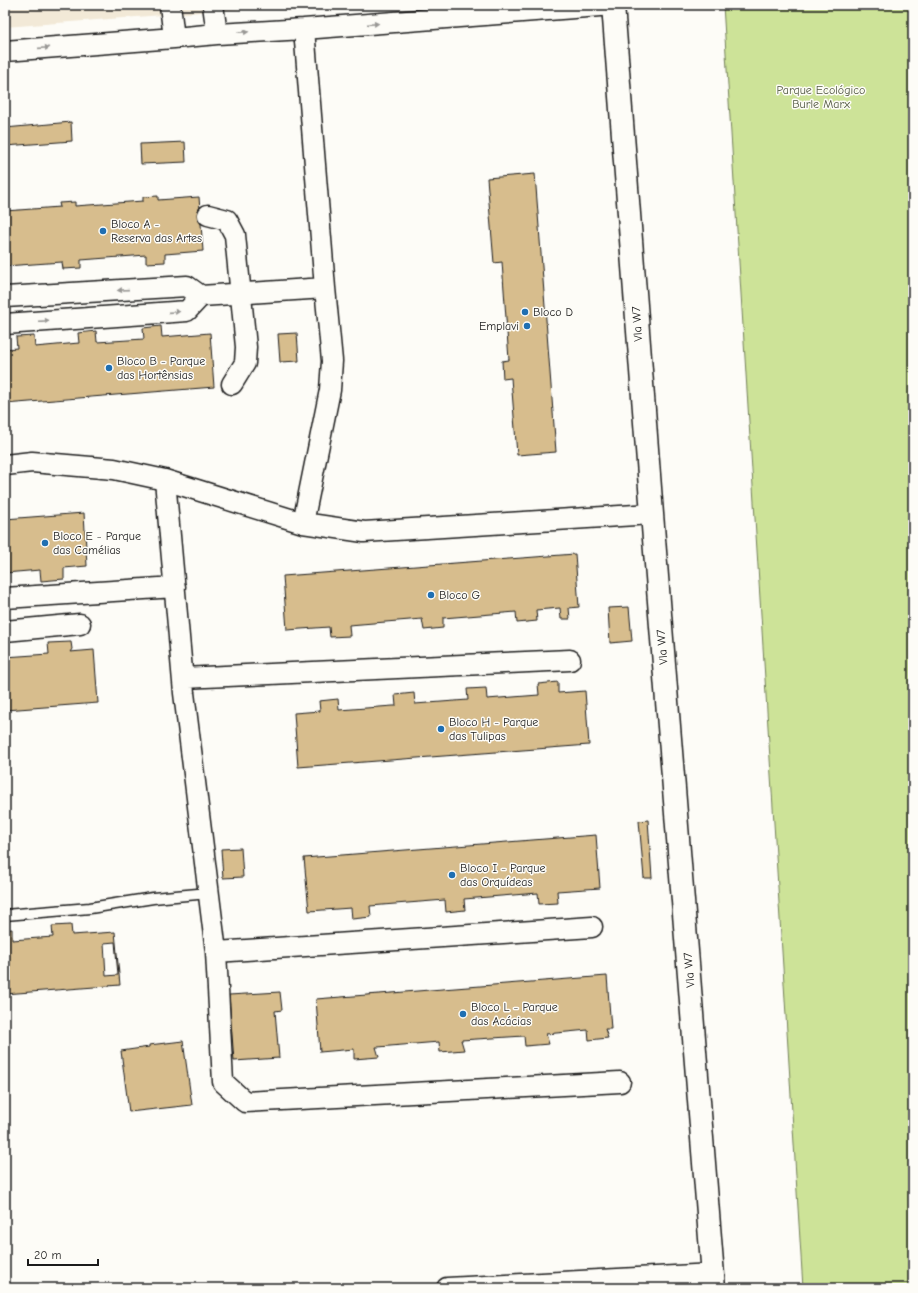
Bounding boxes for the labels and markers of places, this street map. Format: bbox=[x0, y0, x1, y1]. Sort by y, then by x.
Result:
place label: Bloco A - Reserva das Artes bbox=[111, 217, 202, 245]
marker: Bloco A - Reserva das Artes bbox=[98, 226, 108, 236]
place label: Bloco D bbox=[533, 305, 573, 319]
marker: Bloco D bbox=[520, 307, 530, 317]
place label: Emplavi bbox=[479, 319, 519, 333]
marker: Emplavi bbox=[522, 321, 532, 331]
place label: Bloco B - Parque das Hortênsias bbox=[117, 354, 205, 382]
marker: Bloco B - Parque das Hortênsias bbox=[104, 363, 114, 373]
place label: Bloco E - Parque das Camélias bbox=[53, 529, 141, 557]
marker: Bloco E - Parque das Camélias bbox=[40, 538, 50, 548]
place label: Bloco G bbox=[439, 588, 481, 602]
marker: Bloco G bbox=[426, 590, 436, 600]
place label: Bloco H - Parque das Tulipas bbox=[449, 715, 538, 743]
marker: Bloco H - Parque das Tulipas bbox=[436, 724, 446, 734]
place label: Bloco I - Parque das Orquídeas bbox=[460, 861, 545, 889]
marker: Bloco I - Parque das Orquídeas bbox=[447, 870, 457, 880]
place label: Bloco L - Parque das Acácias bbox=[471, 1000, 558, 1028]
marker: Bloco L - Parque das Acácias bbox=[458, 1009, 468, 1019]

